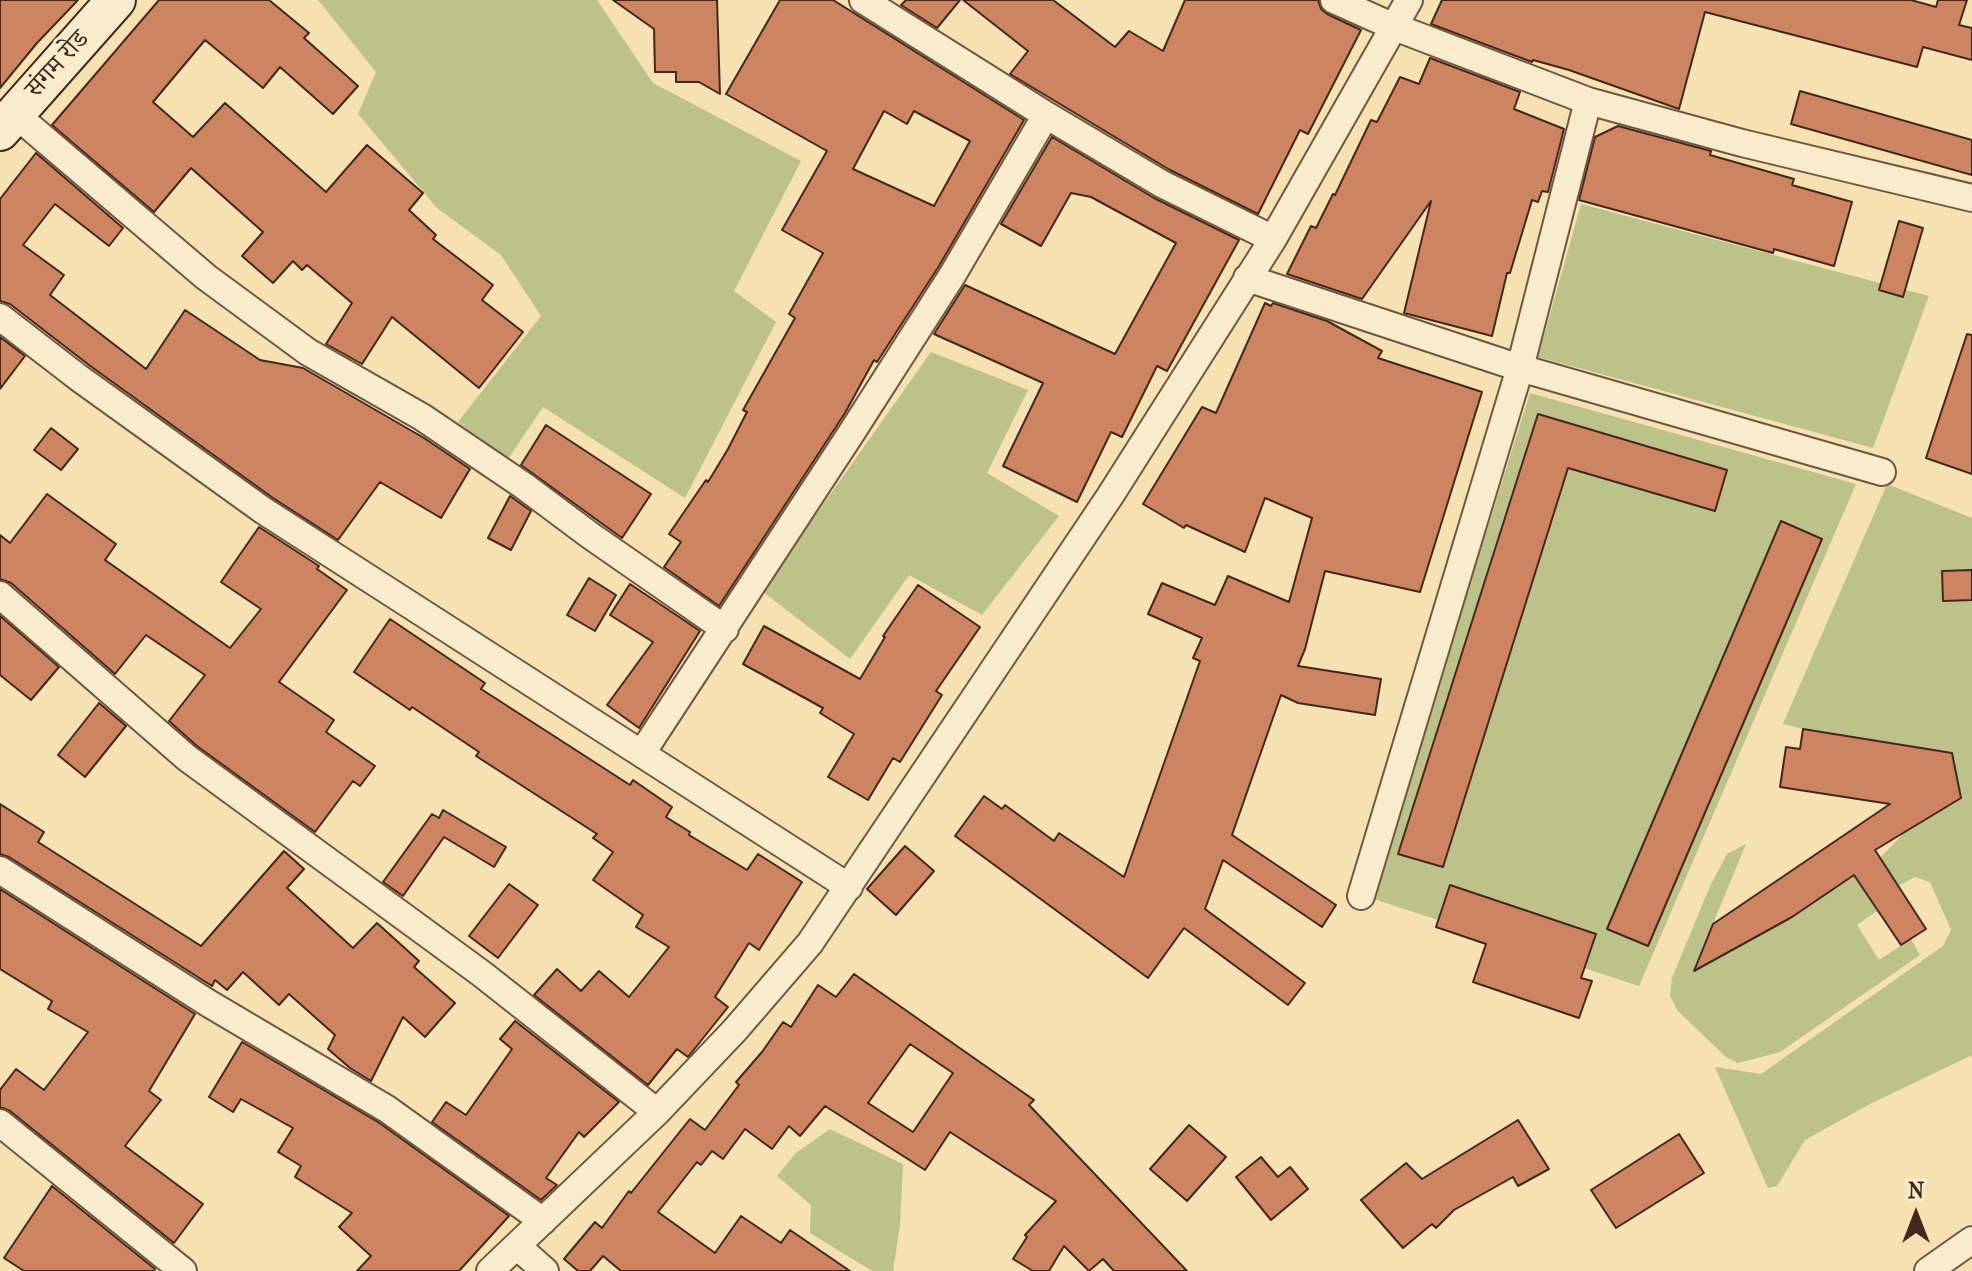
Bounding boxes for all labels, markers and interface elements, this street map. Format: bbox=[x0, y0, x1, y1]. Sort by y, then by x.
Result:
street label: संगम रोड bbox=[20, 25, 96, 105]
north arrow bbox=[1876, 1175, 1956, 1255]
text: N bbox=[1908, 1178, 1924, 1204]

